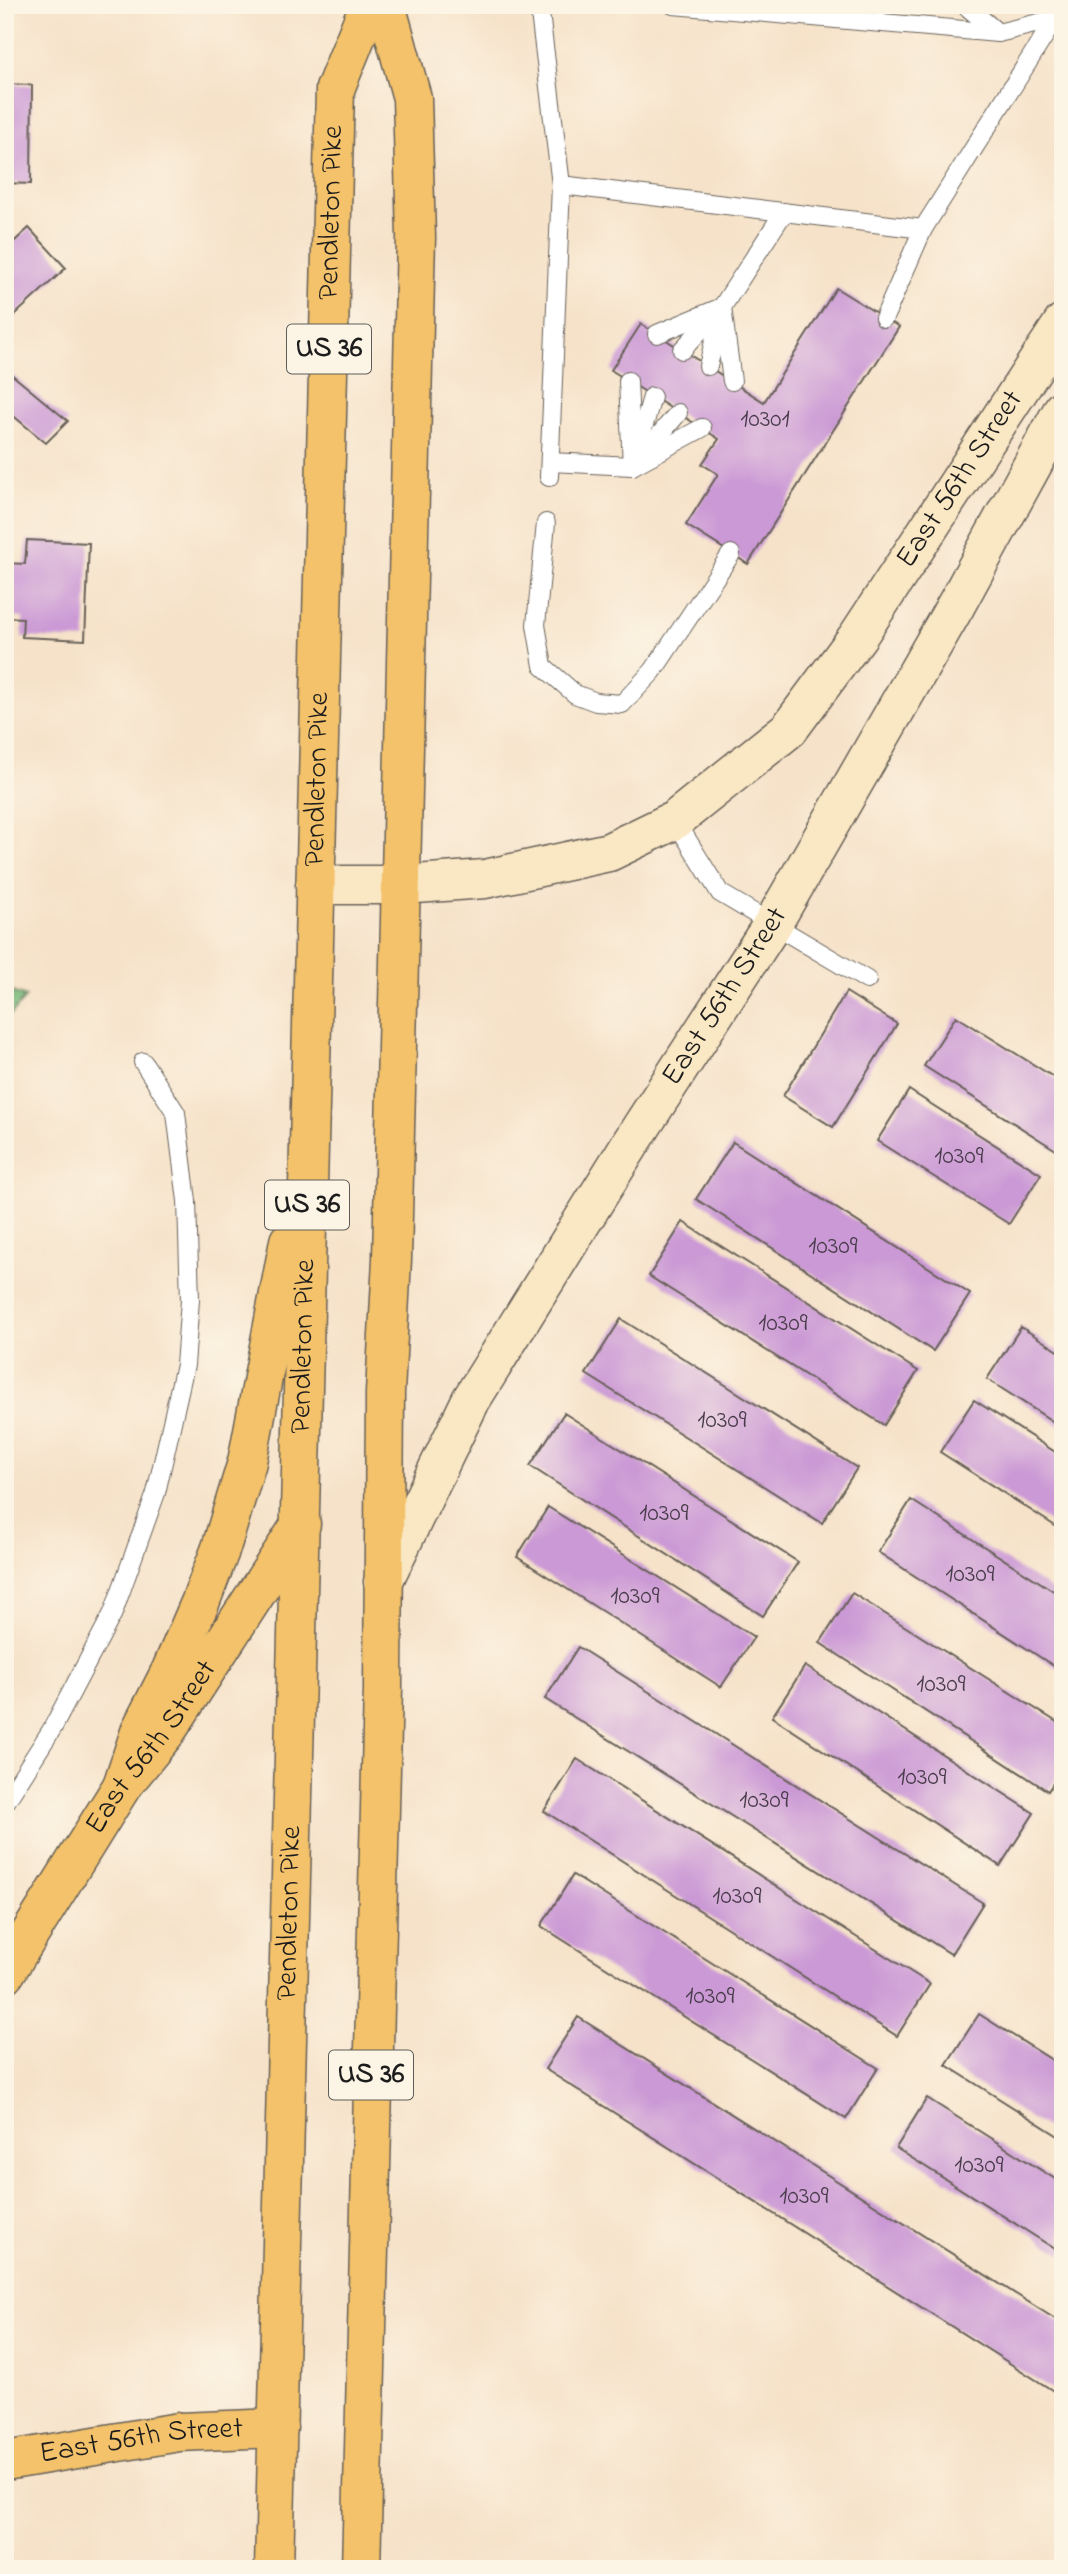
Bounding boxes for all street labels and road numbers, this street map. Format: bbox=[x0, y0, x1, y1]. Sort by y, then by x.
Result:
street label: Pendleton Pike bbox=[308, 124, 356, 301]
road number: US 36 bbox=[287, 324, 371, 374]
street label: East 56th Street bbox=[886, 382, 1035, 578]
street label: Pendleton Pike bbox=[294, 691, 342, 867]
street label: East 56th Street bbox=[651, 899, 800, 1095]
road number: US 36 bbox=[265, 1180, 349, 1230]
street label: Pendleton Pike bbox=[280, 1258, 328, 1434]
street label: East 56th Street bbox=[75, 1652, 229, 1843]
street label: Pendleton Pike bbox=[266, 1825, 314, 2001]
road number: US 36 bbox=[329, 2050, 413, 2100]
street label: East 56th Street bbox=[36, 2407, 244, 2477]

